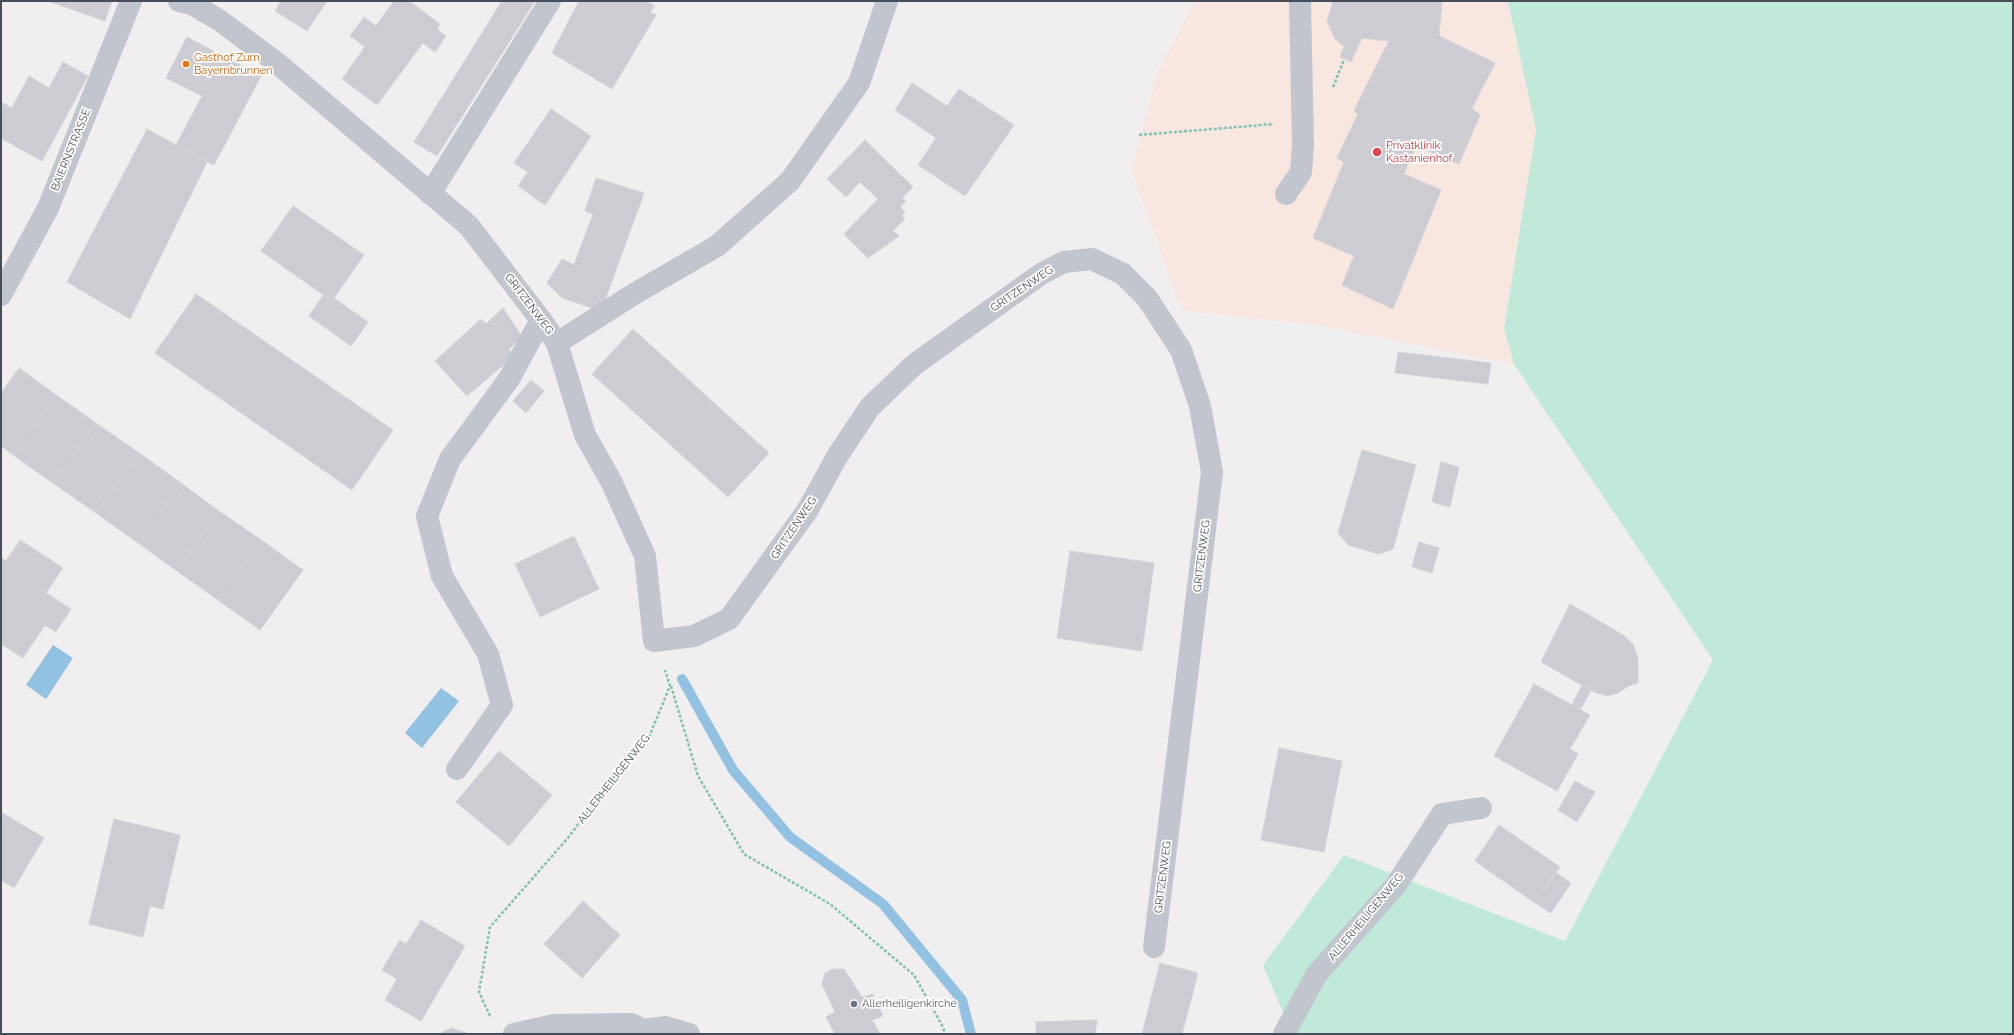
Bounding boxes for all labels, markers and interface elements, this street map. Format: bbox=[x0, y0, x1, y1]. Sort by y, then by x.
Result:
place label: Gasthof Zum Bayernbrunnen bbox=[194, 51, 273, 77]
marker: Gasthof Zum Bayernbrunnen bbox=[181, 59, 191, 69]
street label: BAIERNSTRASSE bbox=[48, 107, 94, 193]
place label: Privatklinik Kastanienhof bbox=[1386, 139, 1452, 165]
marker: Privatklinik Kastanienhof bbox=[1371, 146, 1383, 158]
street label: GRITZENWEG bbox=[988, 263, 1056, 315]
street label: GRITZENWEG bbox=[502, 271, 556, 337]
street label: GRITZENWEG bbox=[768, 494, 820, 562]
street label: GRITZENWEG bbox=[1191, 519, 1213, 593]
street label: ALLERHEILIGENWEG bbox=[575, 732, 653, 826]
street label: GRITZENWEG bbox=[1152, 840, 1174, 914]
street label: ALLERHEILIGENWEG bbox=[1326, 871, 1406, 963]
place label: Allerheiligenkirche bbox=[862, 997, 957, 1011]
marker: Allerheiligenkirche bbox=[849, 999, 859, 1009]

